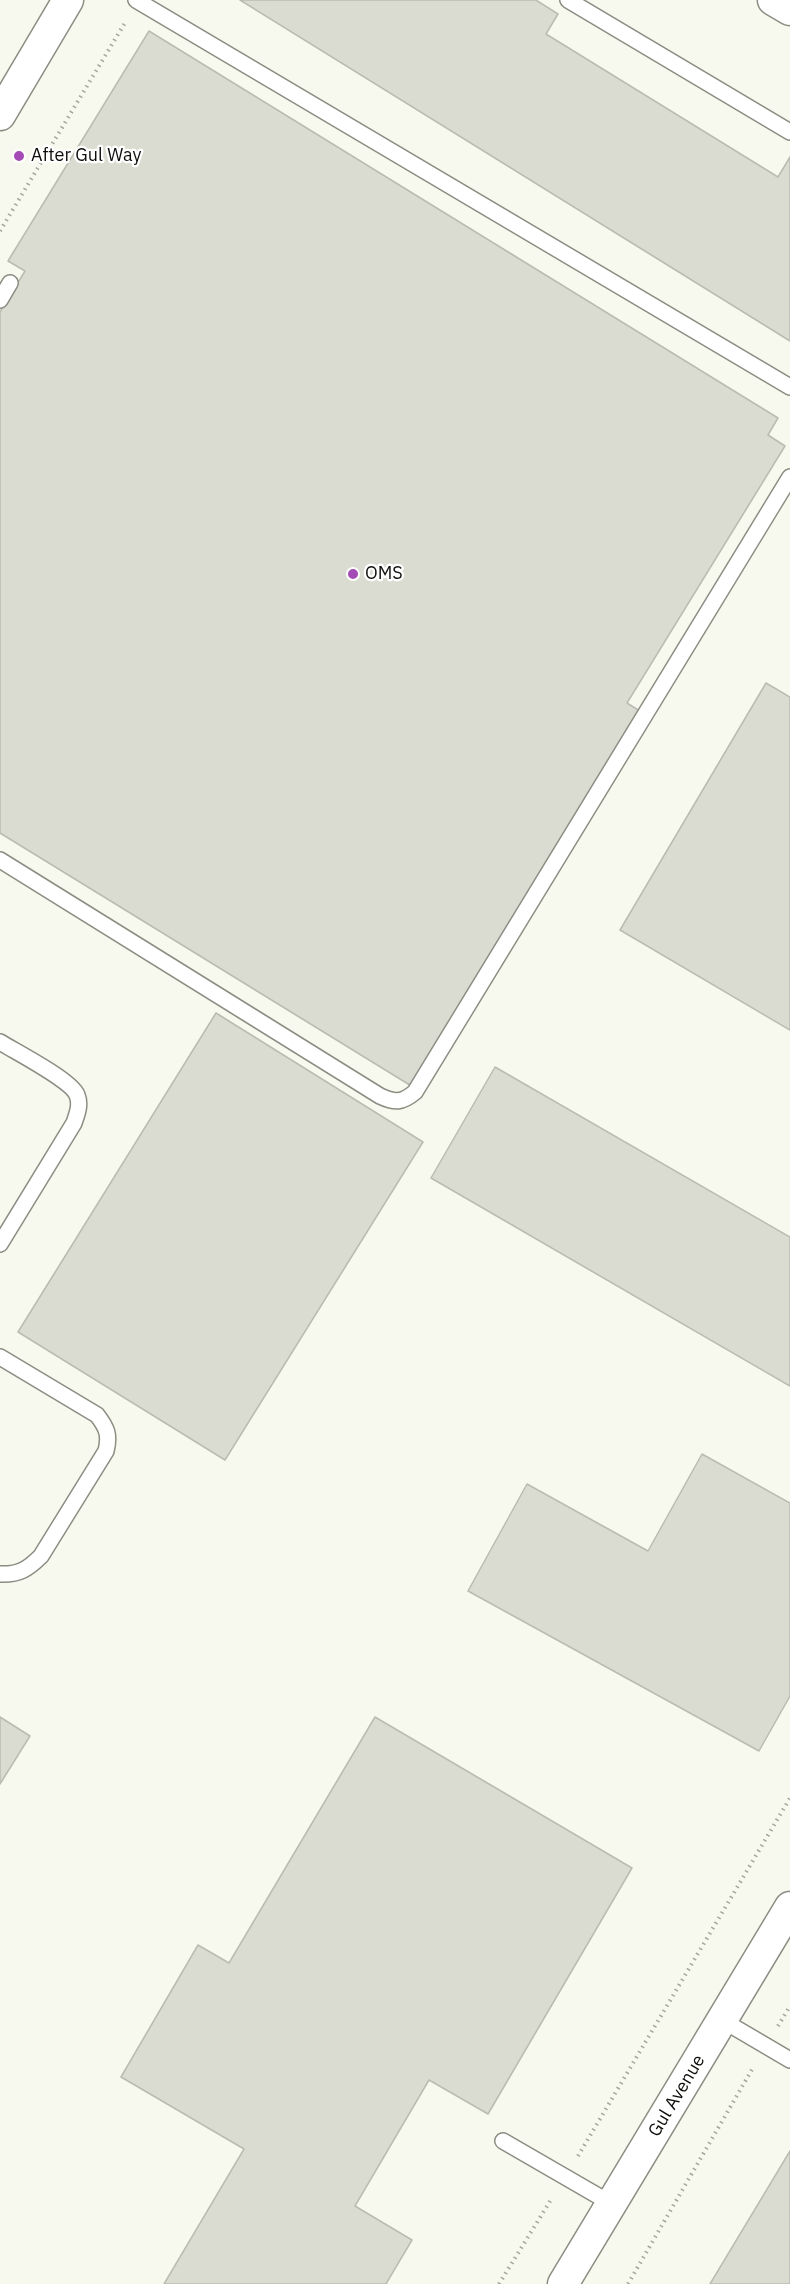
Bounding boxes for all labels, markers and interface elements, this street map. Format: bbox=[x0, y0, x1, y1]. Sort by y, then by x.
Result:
place label: After Gul Way bbox=[31, 145, 142, 167]
marker: After Gul Way bbox=[12, 149, 26, 163]
place label: OMS bbox=[365, 563, 403, 585]
marker: OMS bbox=[346, 567, 360, 581]
street label: Gul Avenue bbox=[644, 2051, 710, 2141]

